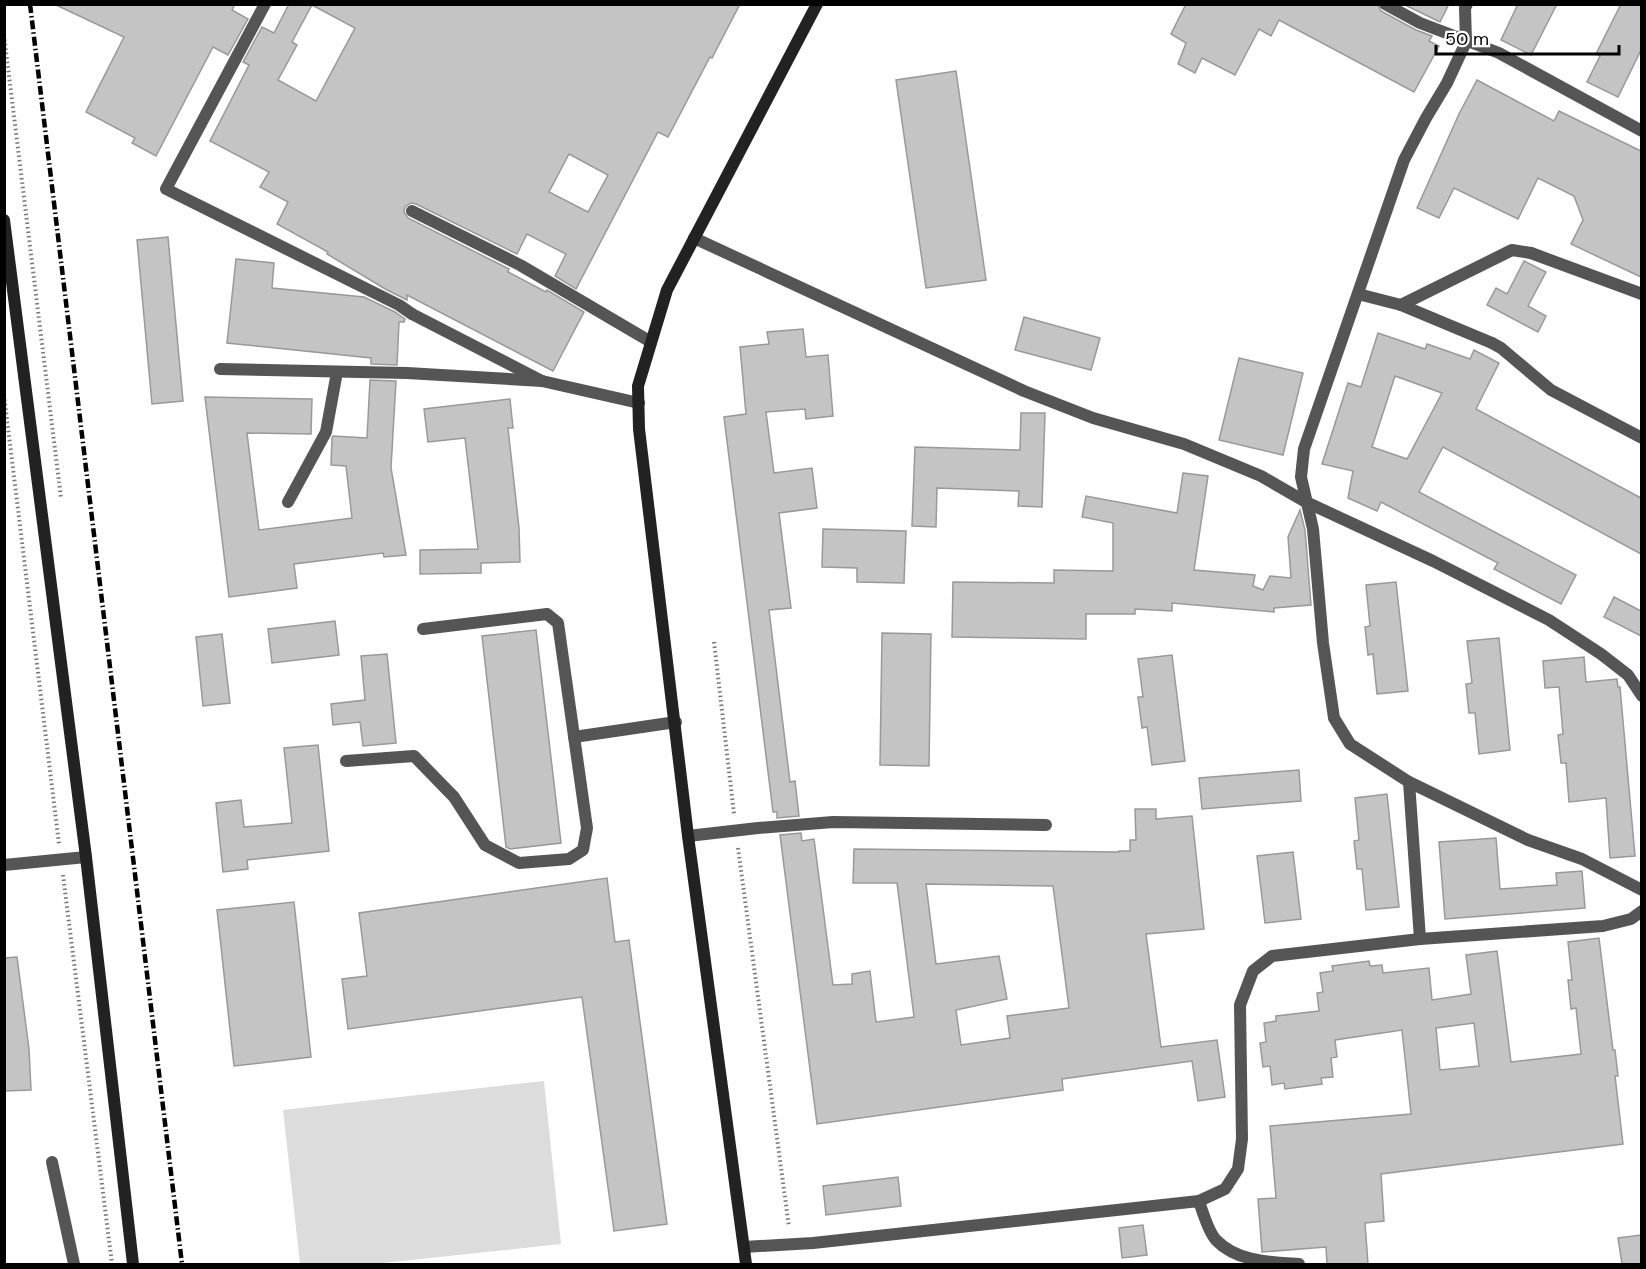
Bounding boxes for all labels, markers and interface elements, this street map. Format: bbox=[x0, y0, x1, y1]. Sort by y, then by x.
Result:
scale bar bbox=[1436, 18, 1619, 56]
text: 50 m bbox=[1445, 27, 1489, 51]

